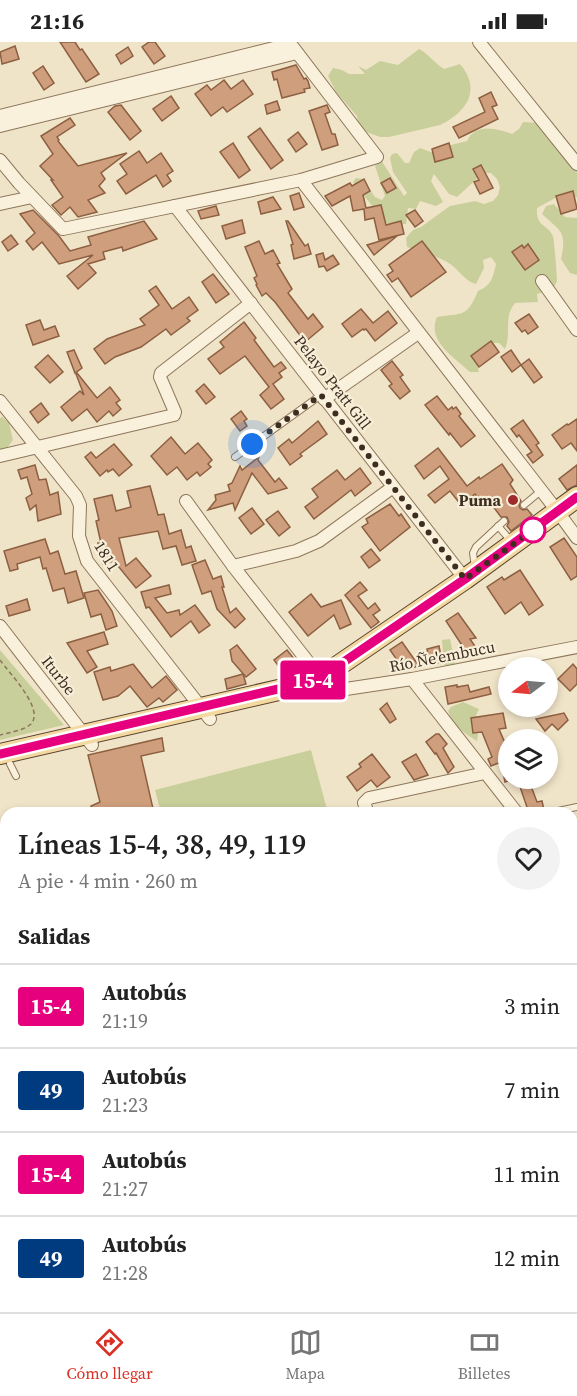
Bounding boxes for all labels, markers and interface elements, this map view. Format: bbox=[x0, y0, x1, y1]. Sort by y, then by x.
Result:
text: 21:16 bbox=[30, 6, 84, 36]
street label: Pelayo Pratt Gill bbox=[289, 330, 377, 434]
your location bbox=[237, 429, 267, 459]
place label: Puma bbox=[459, 489, 501, 511]
marker: Puma bbox=[506, 493, 520, 507]
unlabelled marker bbox=[520, 517, 546, 543]
street label: 1811 bbox=[89, 537, 125, 575]
street label: Río Ñe'embucu bbox=[387, 635, 497, 677]
street label: Iturbe bbox=[37, 651, 81, 699]
north arrow bbox=[498, 657, 558, 717]
map controls bbox=[498, 657, 558, 789]
line badge: 15-4 bbox=[271, 660, 355, 700]
text: 15-4 bbox=[292, 666, 334, 695]
button: layers bbox=[498, 729, 558, 789]
text: Líneas 15-4, 38, 49, 119 bbox=[18, 825, 306, 863]
button: heart bbox=[497, 827, 560, 890]
text: A pie · 4 min · 260 m bbox=[18, 867, 198, 895]
text: Salidas bbox=[18, 921, 90, 951]
text: Autobús bbox=[102, 977, 186, 1007]
text: 3 min bbox=[504, 991, 560, 1021]
text: 15-4 bbox=[30, 992, 72, 1021]
text: 21:19 bbox=[102, 1007, 148, 1035]
text: Autobús bbox=[102, 1061, 186, 1091]
text: 7 min bbox=[504, 1075, 560, 1105]
text: 49 bbox=[40, 1076, 62, 1105]
text: 21:23 bbox=[102, 1091, 148, 1119]
text: Autobús bbox=[102, 1145, 186, 1175]
text: 11 min bbox=[493, 1159, 560, 1189]
text: 15-4 bbox=[30, 1160, 72, 1189]
text: 21:27 bbox=[102, 1175, 148, 1203]
text: Autobús bbox=[102, 1229, 186, 1259]
text: 12 min bbox=[493, 1243, 560, 1273]
text: 49 bbox=[40, 1244, 62, 1273]
text: 21:28 bbox=[102, 1259, 148, 1287]
tab: Cómo llegar bbox=[66, 1326, 153, 1384]
tab: Mapa bbox=[286, 1326, 325, 1384]
tab: Billetes bbox=[458, 1326, 511, 1384]

